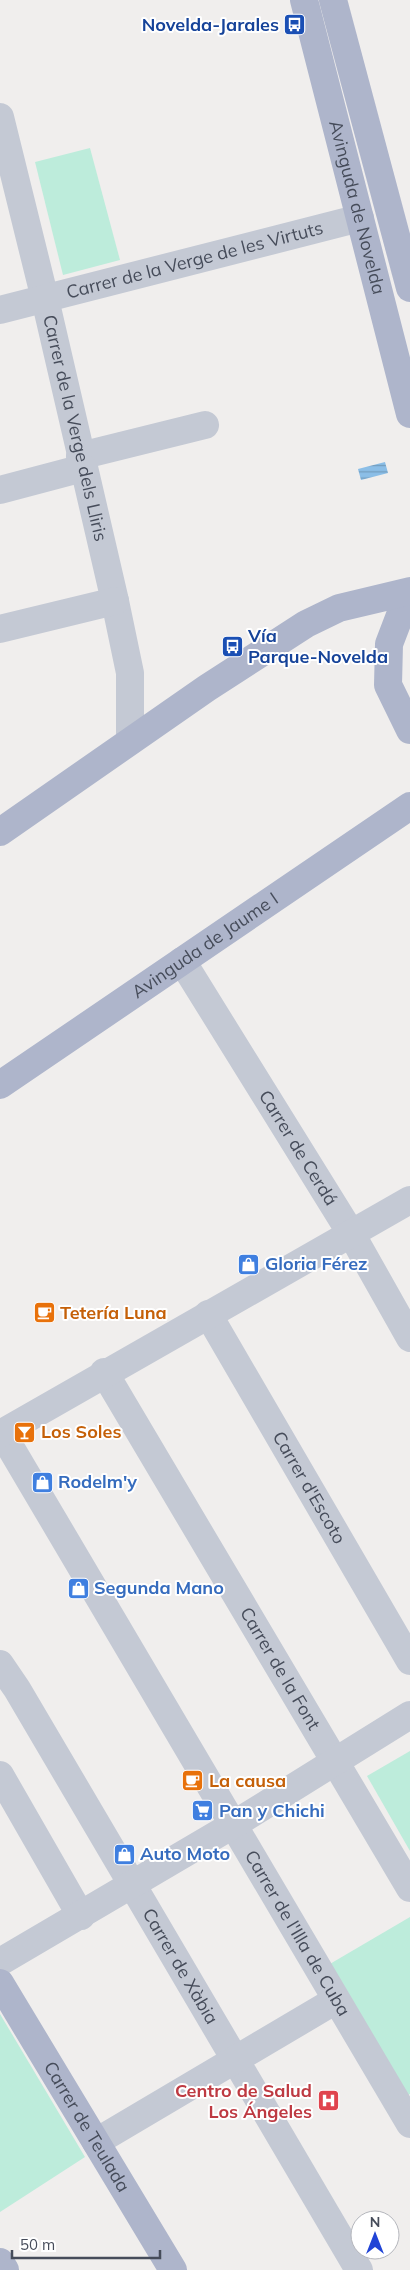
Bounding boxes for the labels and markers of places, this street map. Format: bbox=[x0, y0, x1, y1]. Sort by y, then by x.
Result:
place label: Novelda-Jarales bbox=[142, 13, 279, 36]
bus stop icon: Novelda-Jarales bbox=[283, 13, 307, 37]
place label: Vía Parque-Novelda bbox=[247, 624, 388, 668]
bus stop icon: Vía Parque-Novelda bbox=[220, 634, 244, 658]
shop icon: Gloria Férez bbox=[237, 1252, 261, 1276]
place label: Gloria Férez bbox=[265, 1252, 368, 1275]
cafe icon: Tetería Luna bbox=[32, 1301, 56, 1325]
place label: Tetería Luna bbox=[60, 1301, 167, 1324]
bar icon: Los Soles bbox=[13, 1420, 37, 1444]
place label: Los Soles bbox=[41, 1420, 121, 1443]
shop icon: Rodelm'y bbox=[30, 1470, 54, 1494]
place label: Rodelm'y bbox=[58, 1470, 137, 1493]
shop icon: Segunda Mano bbox=[66, 1576, 90, 1600]
place label: Segunda Mano bbox=[94, 1576, 224, 1599]
cafe icon: La causa bbox=[181, 1769, 205, 1793]
place label: La causa bbox=[209, 1769, 286, 1792]
supermarket icon: Pan y Chichi bbox=[191, 1799, 215, 1823]
place label: Pan y Chichi bbox=[219, 1799, 325, 1822]
shop icon: Auto Moto bbox=[112, 1842, 136, 1866]
place label: Auto Moto bbox=[140, 1842, 230, 1865]
place label: Centro de Salud Los Ángeles bbox=[175, 2079, 312, 2123]
hospital icon: Centro de Salud Los Ángeles bbox=[316, 2089, 340, 2113]

